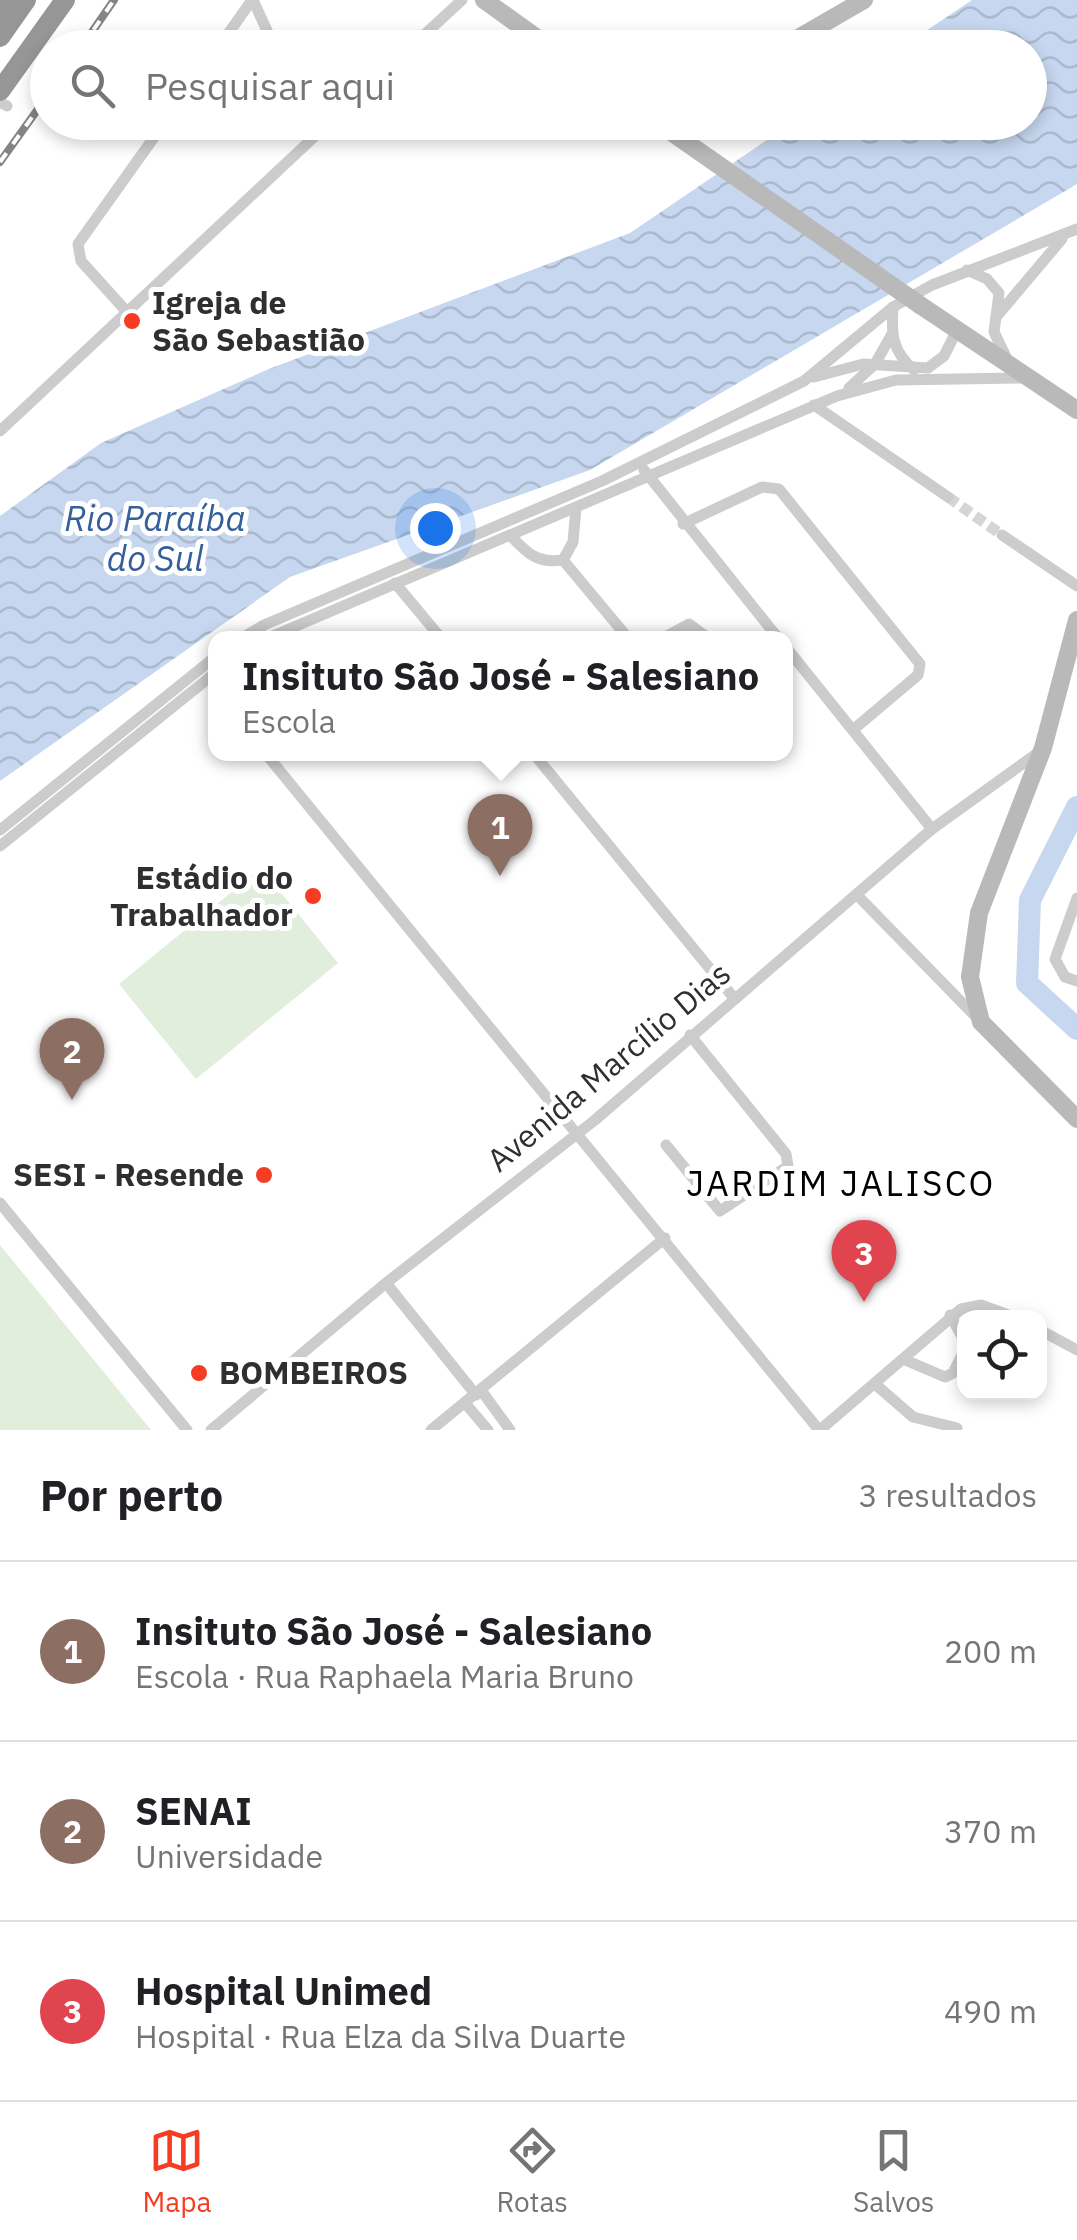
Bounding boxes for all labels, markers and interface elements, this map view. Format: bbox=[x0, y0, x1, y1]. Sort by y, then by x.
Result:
search box bbox=[30, 30, 1047, 140]
icon: search bbox=[65, 58, 120, 113]
text: Pesquisar aqui bbox=[145, 61, 395, 110]
place label: Igreja de São Sebastião bbox=[152, 281, 365, 360]
marker: Igreja de São Sebastião bbox=[121, 310, 143, 332]
water label: Rio Paraíba do Sul bbox=[64, 495, 246, 581]
your location bbox=[410, 503, 461, 554]
popup bbox=[208, 631, 793, 761]
text: Insituto São José - Salesiano bbox=[242, 651, 759, 700]
text: Escola bbox=[242, 700, 336, 742]
pin: 1 bbox=[468, 794, 532, 876]
place label: Estádio do Trabalhador bbox=[110, 856, 293, 935]
marker: Estádio do Trabalhador bbox=[302, 885, 324, 907]
street label: Avenida Marcílio Dias bbox=[478, 952, 739, 1180]
pin: 2 bbox=[40, 1018, 104, 1100]
place label: SESI - Resende bbox=[13, 1153, 244, 1195]
district label: JARDIM JALISCO bbox=[686, 1160, 996, 1206]
marker: SESI - Resende bbox=[253, 1164, 275, 1186]
pin: 3 bbox=[832, 1220, 896, 1302]
map controls bbox=[957, 1310, 1047, 1400]
button: locate bbox=[957, 1310, 1047, 1400]
place label: BOMBEIROS bbox=[219, 1351, 408, 1393]
marker: BOMBEIROS bbox=[188, 1362, 210, 1384]
text: Por perto bbox=[40, 1468, 223, 1523]
text: 3 resultados bbox=[858, 1474, 1037, 1516]
text: Insituto São José - Salesiano bbox=[135, 1606, 652, 1655]
text: 1 bbox=[63, 1630, 82, 1672]
text: 200 m bbox=[944, 1630, 1037, 1672]
text: Escola · Rua Raphaela Maria Bruno bbox=[135, 1655, 634, 1697]
text: SENAI bbox=[135, 1786, 252, 1835]
text: 2 bbox=[63, 1810, 82, 1852]
text: 370 m bbox=[944, 1810, 1037, 1852]
text: Universidade bbox=[135, 1835, 323, 1877]
text: Hospital Unimed bbox=[135, 1966, 432, 2015]
text: 3 bbox=[63, 1990, 82, 2032]
text: 490 m bbox=[944, 1990, 1037, 2032]
text: Hospital · Rua Elza da Silva Duarte bbox=[135, 2015, 626, 2057]
tab: Mapa bbox=[143, 2123, 211, 2220]
tab: Rotas bbox=[496, 2123, 568, 2220]
tab: Salvos bbox=[853, 2123, 934, 2220]

